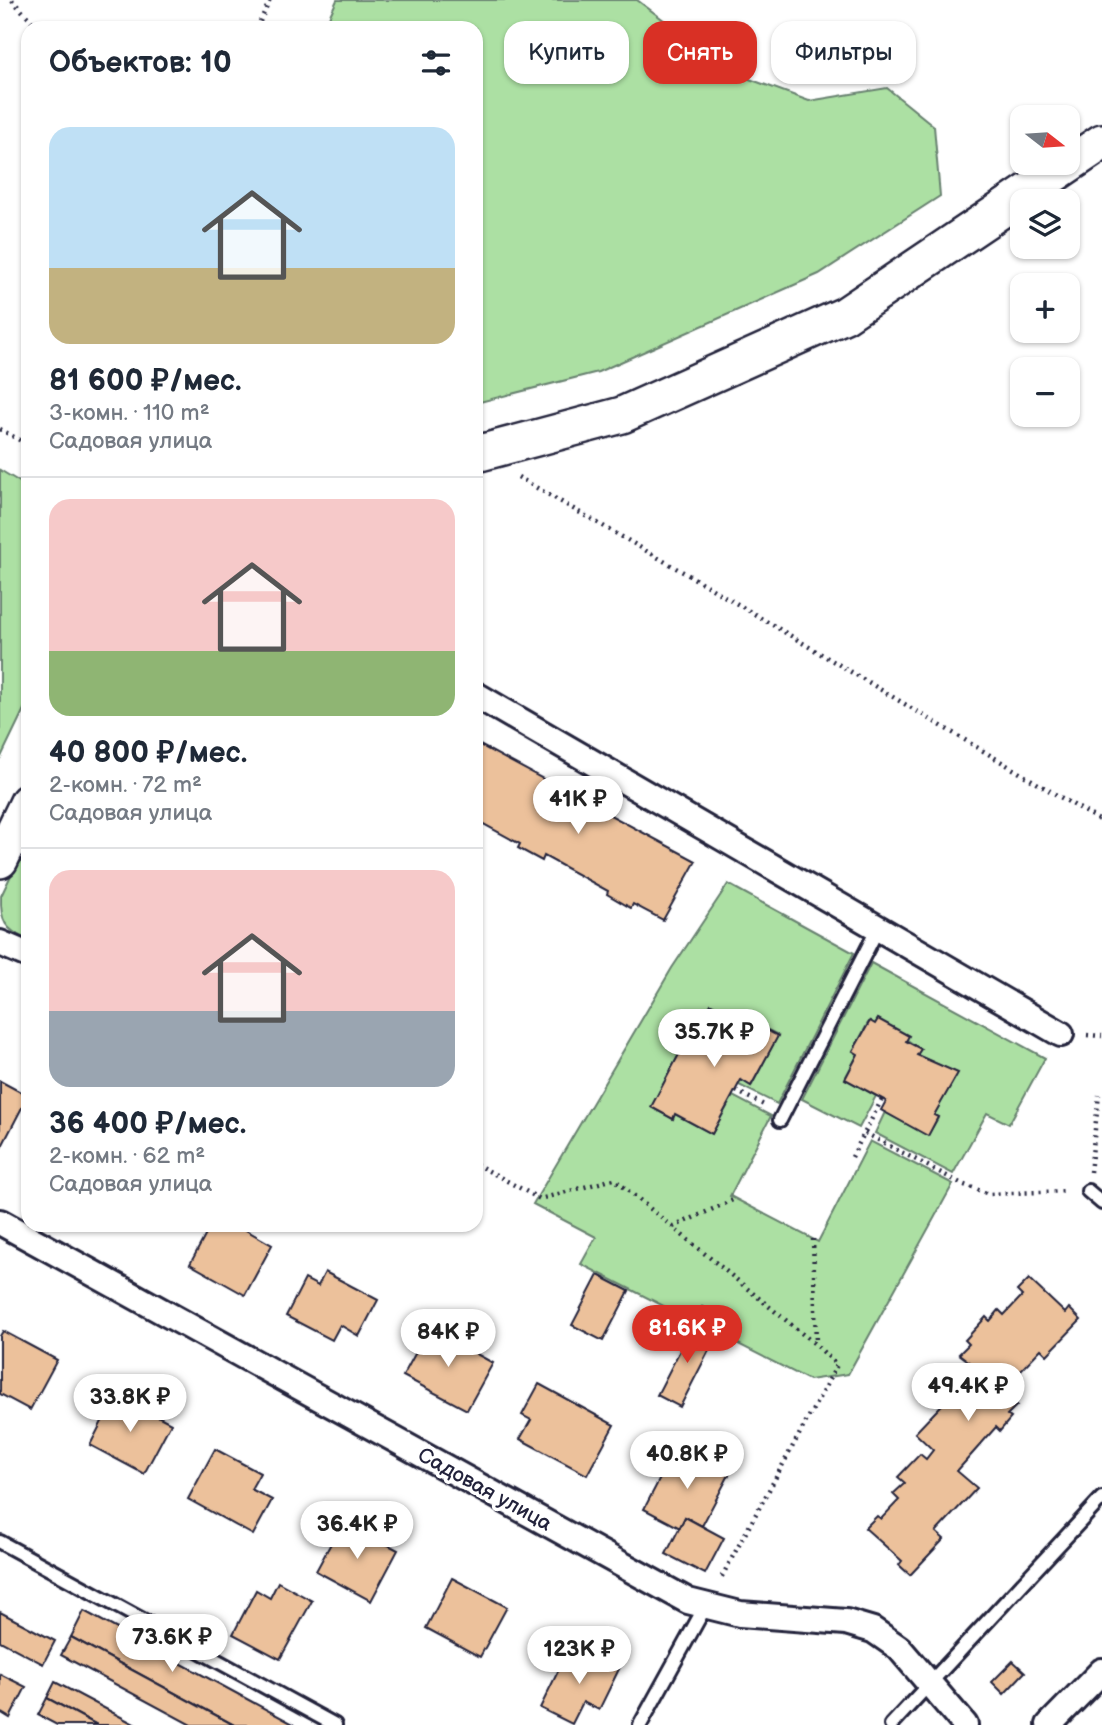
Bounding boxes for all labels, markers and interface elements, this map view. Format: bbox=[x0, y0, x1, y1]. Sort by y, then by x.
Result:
chip: Купить bbox=[504, 21, 629, 84]
chip: Снять bbox=[643, 21, 757, 84]
chip: Фильтры bbox=[771, 21, 916, 84]
icon: filters bbox=[417, 44, 455, 82]
text: Объектов: 10 bbox=[49, 45, 232, 81]
north arrow bbox=[1010, 105, 1080, 175]
map controls bbox=[1010, 105, 1080, 427]
icon: home bbox=[189, 172, 315, 298]
button: layers bbox=[1010, 189, 1080, 259]
button: + bbox=[1010, 273, 1080, 343]
button: − bbox=[1010, 357, 1080, 427]
text: 81 600 ₽/мес. bbox=[49, 363, 242, 399]
text: 3-комн. · 110 m² bbox=[49, 399, 210, 427]
text: Садовая улица bbox=[49, 427, 212, 455]
icon: home bbox=[189, 544, 315, 670]
text: 40 800 ₽/мес. bbox=[49, 735, 247, 771]
text: 2-комн. · 72 m² bbox=[49, 771, 202, 799]
pin: 41K ₽ bbox=[529, 776, 627, 836]
text: 41K ₽ bbox=[549, 785, 607, 813]
text: Садовая улица bbox=[49, 799, 212, 827]
icon: home bbox=[189, 915, 315, 1041]
pin: 35.7K ₽ bbox=[649, 1010, 779, 1069]
text: 35.7K ₽ bbox=[674, 1018, 754, 1046]
text: 36 400 ₽/мес. bbox=[49, 1106, 246, 1142]
text: 2-комн. · 62 m² bbox=[49, 1142, 205, 1170]
text: Садовая улица bbox=[49, 1170, 212, 1198]
pin: 81.6K ₽ bbox=[622, 1306, 752, 1365]
pin: 84K ₽ bbox=[399, 1310, 497, 1369]
text: 81.6K ₽ bbox=[648, 1314, 726, 1342]
text: 84K ₽ bbox=[417, 1318, 479, 1346]
pin: 49.4K ₽ bbox=[903, 1364, 1033, 1423]
text: 49.4K ₽ bbox=[928, 1372, 1008, 1400]
pin: 33.8K ₽ bbox=[65, 1374, 195, 1434]
text: 33.8K ₽ bbox=[90, 1383, 170, 1411]
pin: 40.8K ₽ bbox=[622, 1432, 752, 1491]
text: 40.8K ₽ bbox=[646, 1440, 728, 1468]
street label: Садовая улица bbox=[413, 1442, 557, 1537]
pin: 36.4K ₽ bbox=[292, 1502, 422, 1561]
text: 36.4K ₽ bbox=[316, 1510, 398, 1538]
pin: 73.6K ₽ bbox=[107, 1614, 237, 1674]
text: 73.6K ₽ bbox=[132, 1623, 212, 1651]
pin: 123K ₽ bbox=[522, 1626, 636, 1686]
text: 123K ₽ bbox=[543, 1635, 615, 1663]

